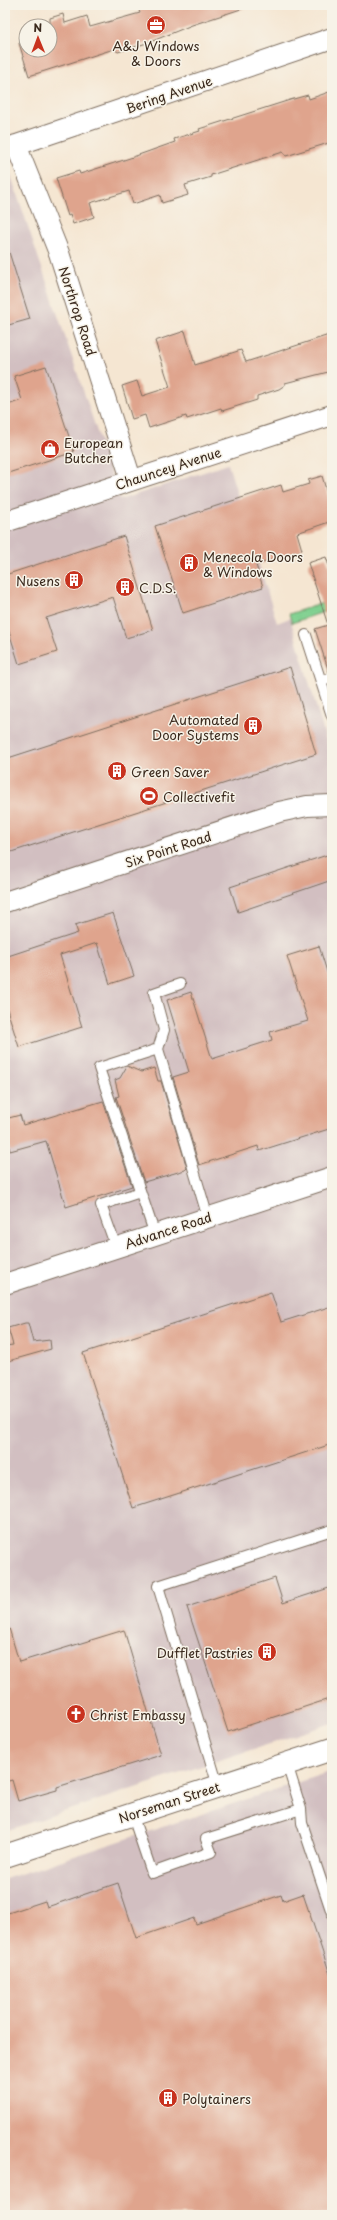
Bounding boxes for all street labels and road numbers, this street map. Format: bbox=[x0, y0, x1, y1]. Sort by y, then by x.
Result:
street label: Bering Avenue bbox=[123, 70, 215, 118]
street label: Northrop Road bbox=[55, 264, 102, 359]
street label: Chauncey Avenue bbox=[113, 442, 223, 494]
street label: Six Point Road bbox=[122, 826, 214, 872]
street label: Advance Road bbox=[122, 1207, 214, 1253]
street label: Norseman Street bbox=[116, 1777, 222, 1827]

